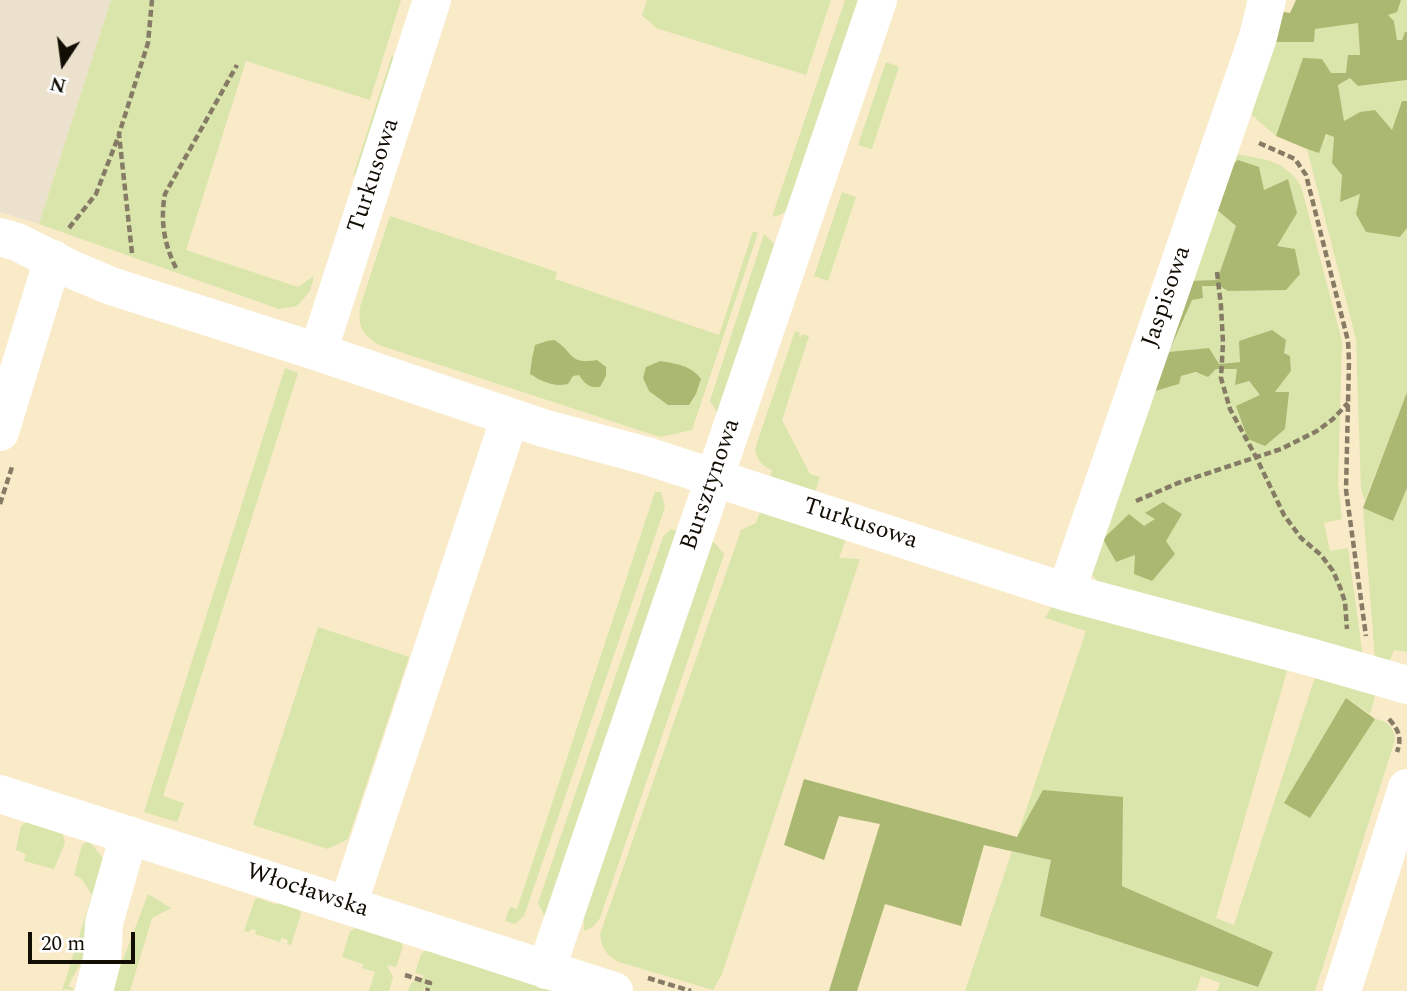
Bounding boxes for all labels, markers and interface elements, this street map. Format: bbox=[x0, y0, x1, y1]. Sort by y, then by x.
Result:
north arrow bbox=[28, 28, 98, 98]
text: N bbox=[47, 68, 69, 100]
street label: Turkusowa bbox=[343, 115, 407, 237]
street label: Jaspisowa bbox=[1137, 243, 1199, 351]
street label: Bursztynowa bbox=[676, 415, 748, 555]
street label: Turkusowa bbox=[799, 493, 921, 557]
street label: Włocławska bbox=[242, 859, 372, 925]
scale bar bbox=[32, 918, 138, 962]
text: 20 m bbox=[41, 928, 85, 960]

